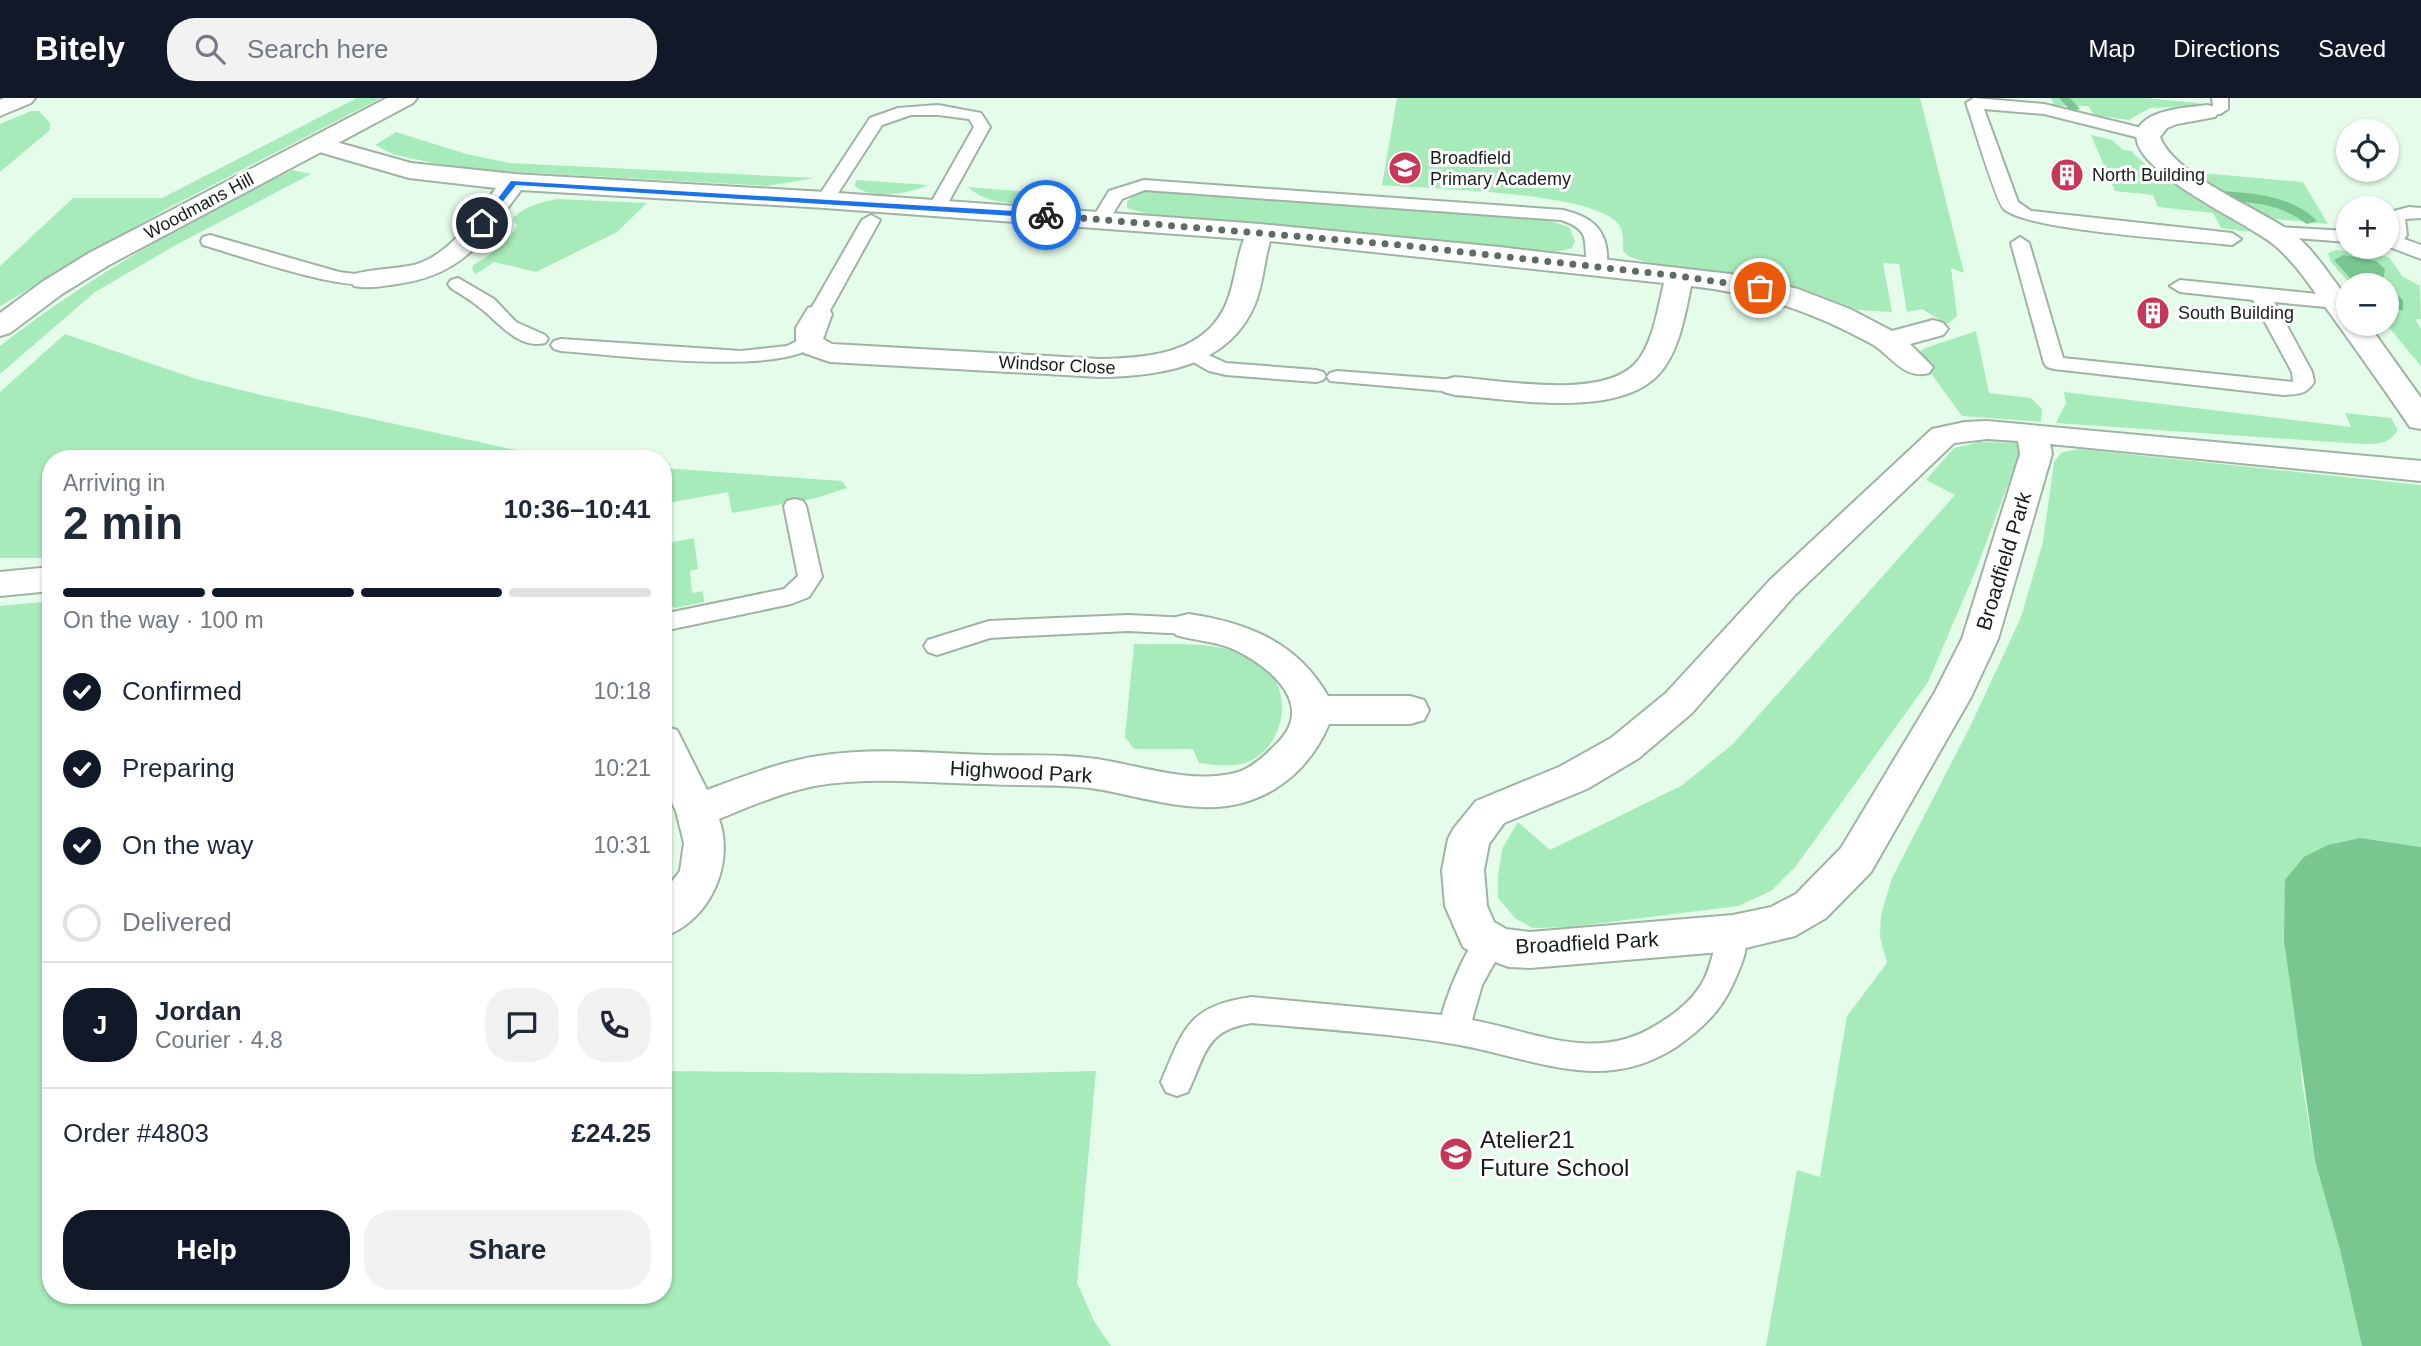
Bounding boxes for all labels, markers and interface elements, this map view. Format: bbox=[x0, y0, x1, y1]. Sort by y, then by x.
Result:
search box bbox=[167, 18, 657, 81]
text: Bitely bbox=[35, 30, 125, 67]
icon: search bbox=[191, 30, 229, 68]
text: Search here bbox=[247, 34, 389, 64]
text: Map bbox=[2089, 35, 2135, 62]
text: Directions bbox=[2173, 35, 2280, 62]
text: Saved bbox=[2318, 35, 2386, 62]
map controls bbox=[2336, 119, 2399, 336]
button: locate bbox=[2336, 119, 2399, 182]
place label: Broadfield Primary Academy bbox=[1430, 148, 1571, 189]
school or university icon: Broadfield Primary Academy bbox=[1386, 149, 1424, 187]
building icon: North Building bbox=[2048, 156, 2086, 194]
place label: North Building bbox=[2092, 165, 2205, 185]
street label: Woodmans Hill bbox=[141, 169, 257, 243]
courier bbox=[1011, 180, 1081, 250]
pin bbox=[452, 193, 512, 253]
icon: bike bbox=[1027, 196, 1065, 234]
button: + bbox=[2336, 196, 2399, 259]
icon: home bbox=[463, 204, 501, 242]
pin bbox=[1730, 258, 1790, 318]
icon: bag bbox=[1741, 269, 1779, 307]
button: − bbox=[2336, 273, 2399, 336]
building icon: South Building bbox=[2134, 294, 2172, 332]
place label: South Building bbox=[2178, 303, 2294, 323]
street label: Windsor Close bbox=[998, 352, 1116, 378]
text: Arriving in bbox=[63, 470, 165, 496]
street label: Broadfield Park bbox=[1972, 488, 2036, 633]
text: 10:36–10:41 bbox=[504, 494, 651, 524]
text: 2 min bbox=[63, 497, 183, 549]
text: On the way · 100 m bbox=[63, 607, 264, 633]
icon: check bbox=[63, 673, 101, 711]
text: Confirmed bbox=[122, 676, 242, 706]
text: 10:18 bbox=[593, 678, 651, 704]
icon: check bbox=[63, 750, 101, 788]
text: Preparing bbox=[122, 753, 235, 783]
text: 10:21 bbox=[593, 755, 651, 781]
street label: Highwood Park bbox=[949, 756, 1093, 787]
icon: check bbox=[63, 827, 101, 865]
text: On the way bbox=[122, 830, 254, 860]
text: 10:31 bbox=[593, 832, 651, 858]
text: Delivered bbox=[122, 907, 232, 937]
street label: Broadfield Park bbox=[1515, 927, 1660, 958]
button: chat bbox=[485, 988, 559, 1062]
button: phone bbox=[577, 988, 651, 1062]
text: Jordan bbox=[155, 996, 242, 1026]
text: J bbox=[93, 1010, 107, 1040]
text: Courier · 4.8 bbox=[155, 1027, 283, 1053]
text: Order #4803 bbox=[63, 1118, 209, 1148]
text: £24.25 bbox=[571, 1118, 651, 1148]
place label: Atelier21 Future School bbox=[1480, 1126, 1629, 1181]
school or university icon: Atelier21 Future School bbox=[1437, 1135, 1475, 1173]
button: Help bbox=[63, 1210, 350, 1290]
button: Share bbox=[364, 1210, 651, 1290]

